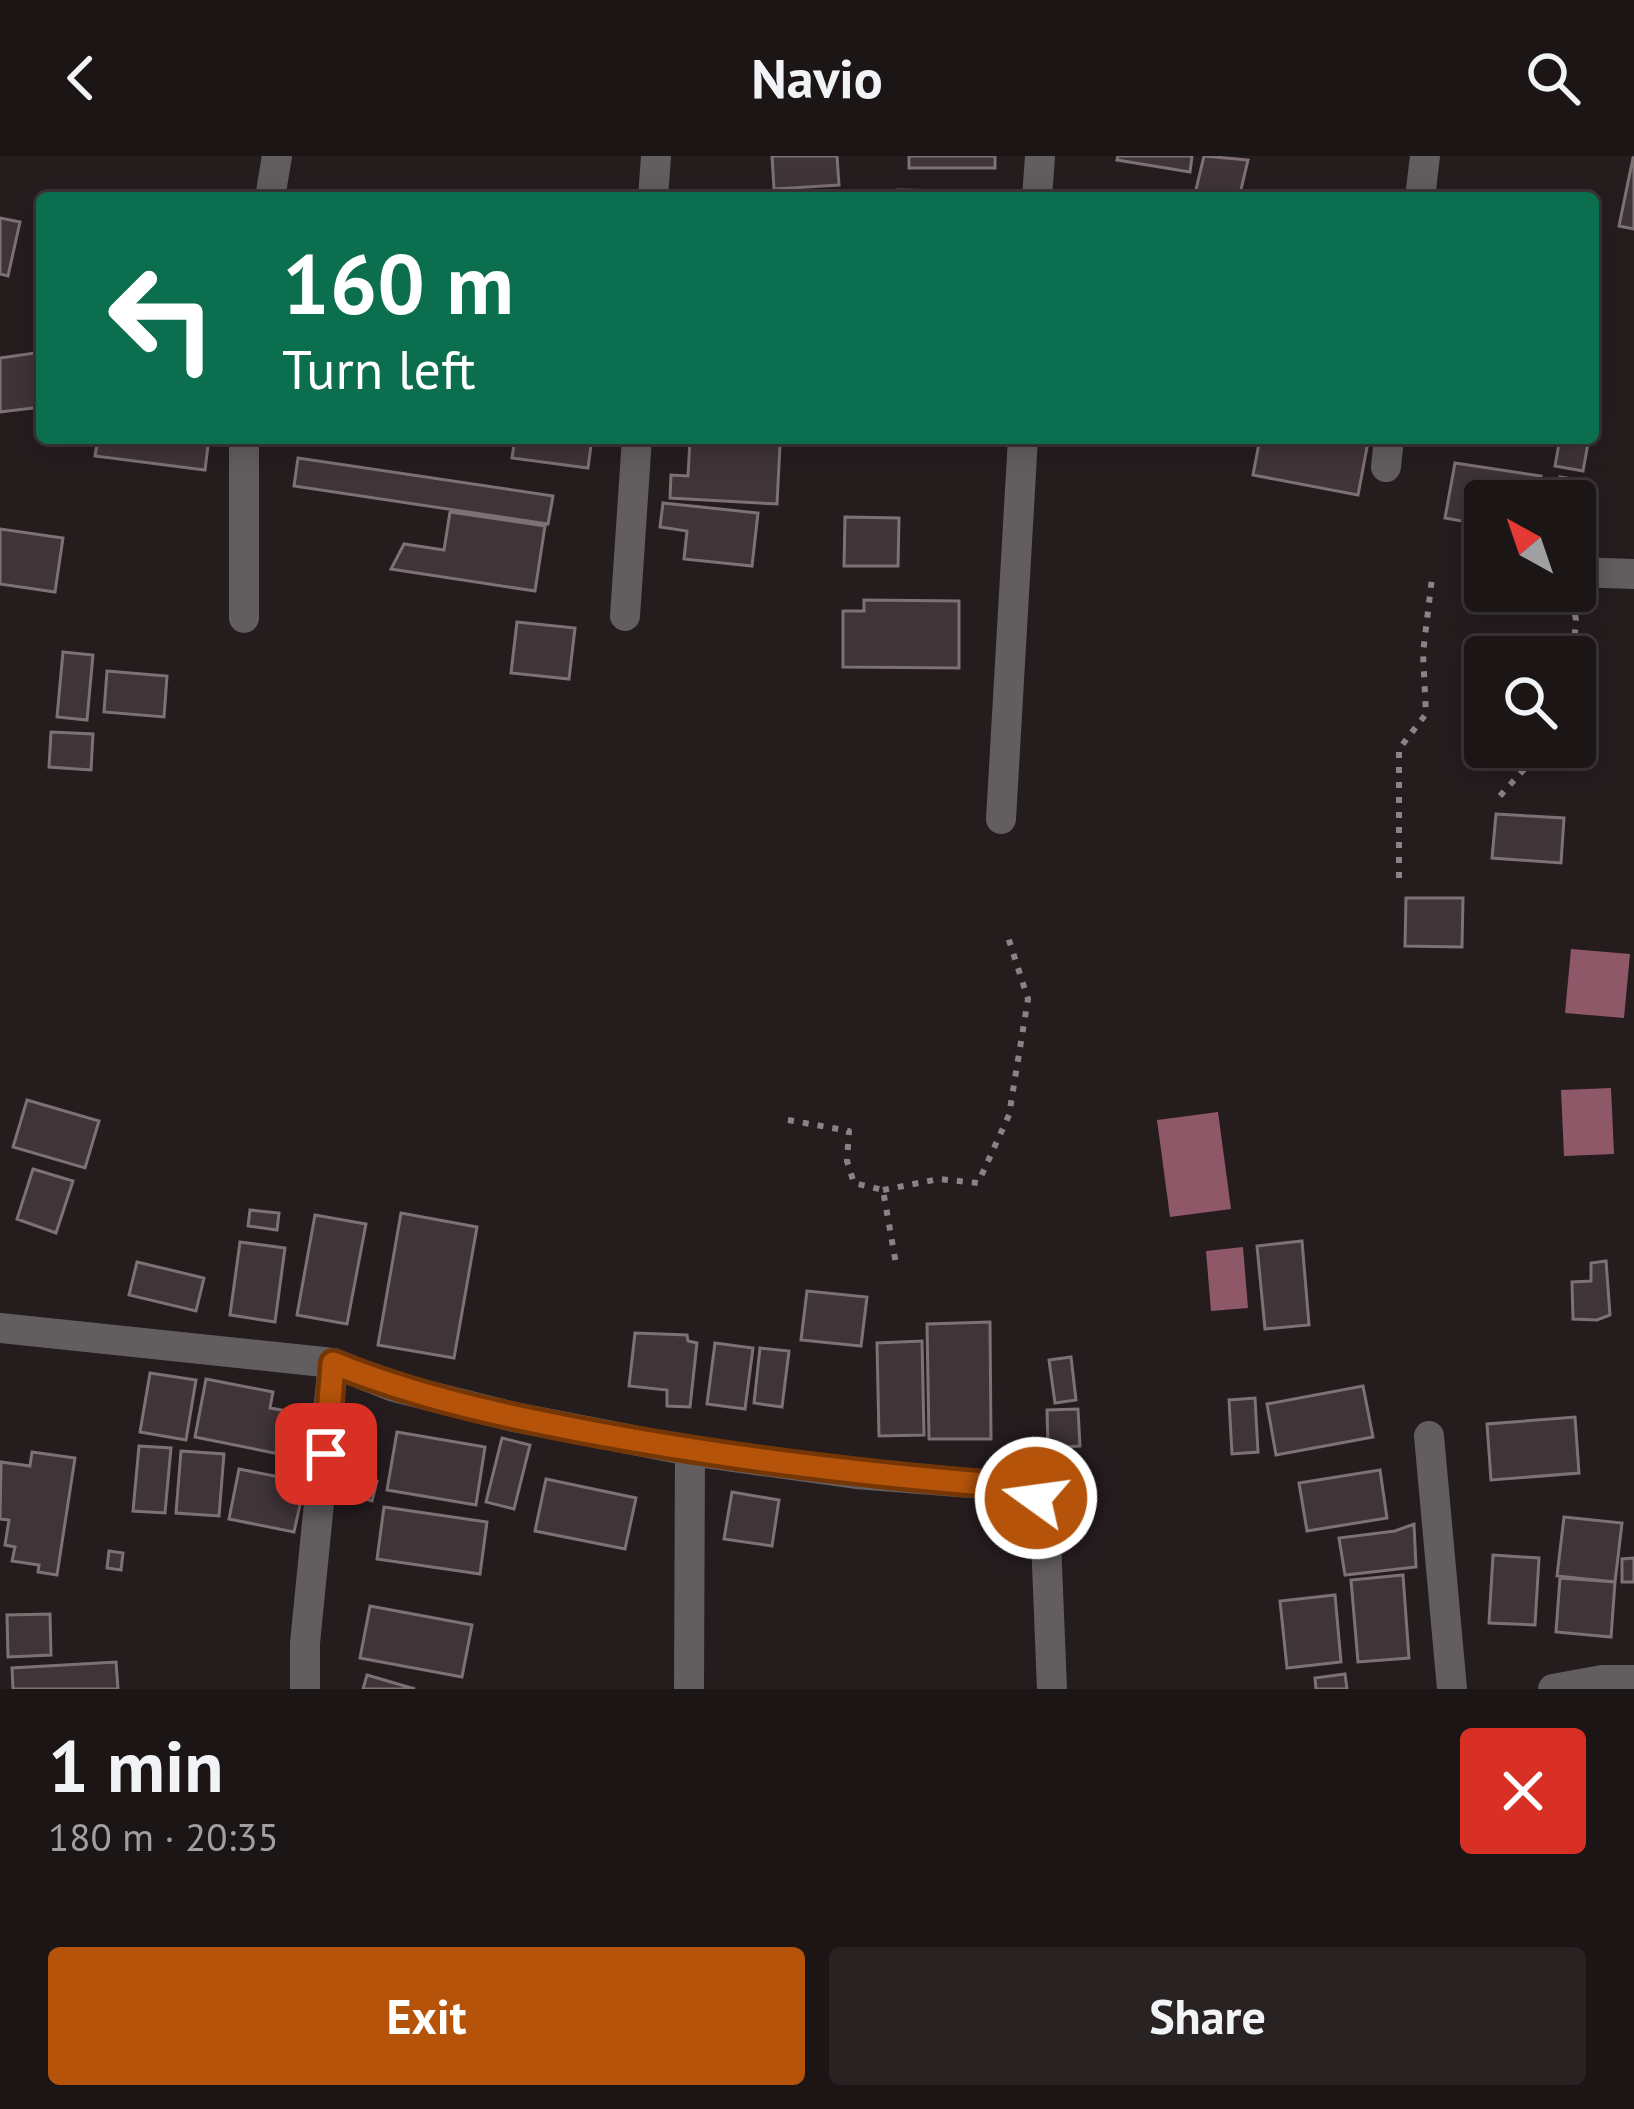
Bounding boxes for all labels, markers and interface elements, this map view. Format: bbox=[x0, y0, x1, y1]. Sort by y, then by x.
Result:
text: Navio bbox=[751, 43, 883, 113]
icon: back bbox=[48, 45, 114, 111]
icon: search bbox=[1520, 45, 1586, 111]
text: 160 m bbox=[282, 228, 514, 337]
icon: left bbox=[84, 240, 240, 396]
text: Turn left bbox=[282, 334, 476, 404]
north arrow bbox=[1464, 480, 1596, 612]
map controls bbox=[1464, 480, 1596, 768]
button: search bbox=[1464, 636, 1596, 768]
pin bbox=[275, 1403, 377, 1505]
icon: arrive bbox=[293, 1421, 359, 1487]
position arrow bbox=[973, 1435, 1099, 1561]
text: 1 min bbox=[48, 1719, 224, 1812]
button: close bbox=[1460, 1728, 1586, 1854]
text: 180 m · 20:35 bbox=[48, 1811, 279, 1862]
button: Exit bbox=[48, 1947, 805, 2085]
button: Share bbox=[829, 1947, 1586, 2085]

